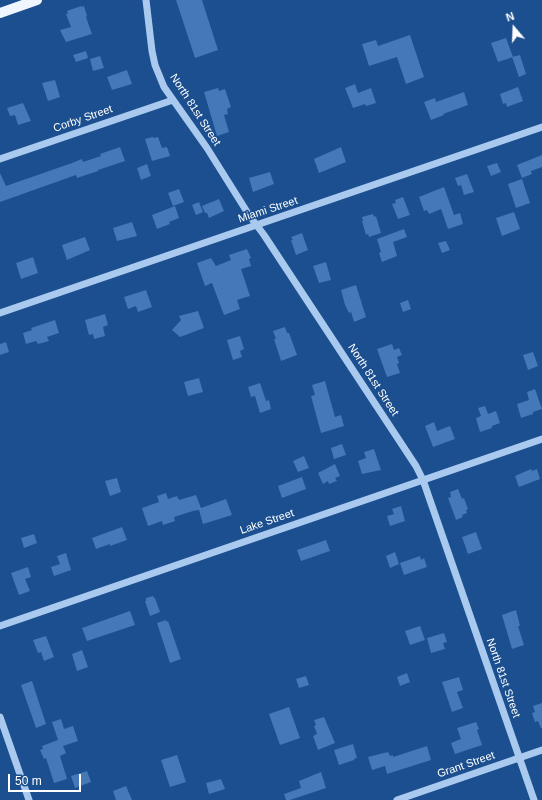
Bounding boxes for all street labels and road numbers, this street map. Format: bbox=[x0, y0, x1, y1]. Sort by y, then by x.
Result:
street label: North 81st Street bbox=[167, 72, 223, 148]
street label: Corby Street bbox=[52, 103, 114, 135]
street label: Miami Street bbox=[237, 194, 299, 226]
street label: North 81st Street bbox=[345, 342, 401, 418]
street label: Lake Street bbox=[238, 507, 296, 537]
street label: North 81st Street bbox=[483, 637, 523, 719]
street label: Grant Street bbox=[436, 749, 496, 781]

